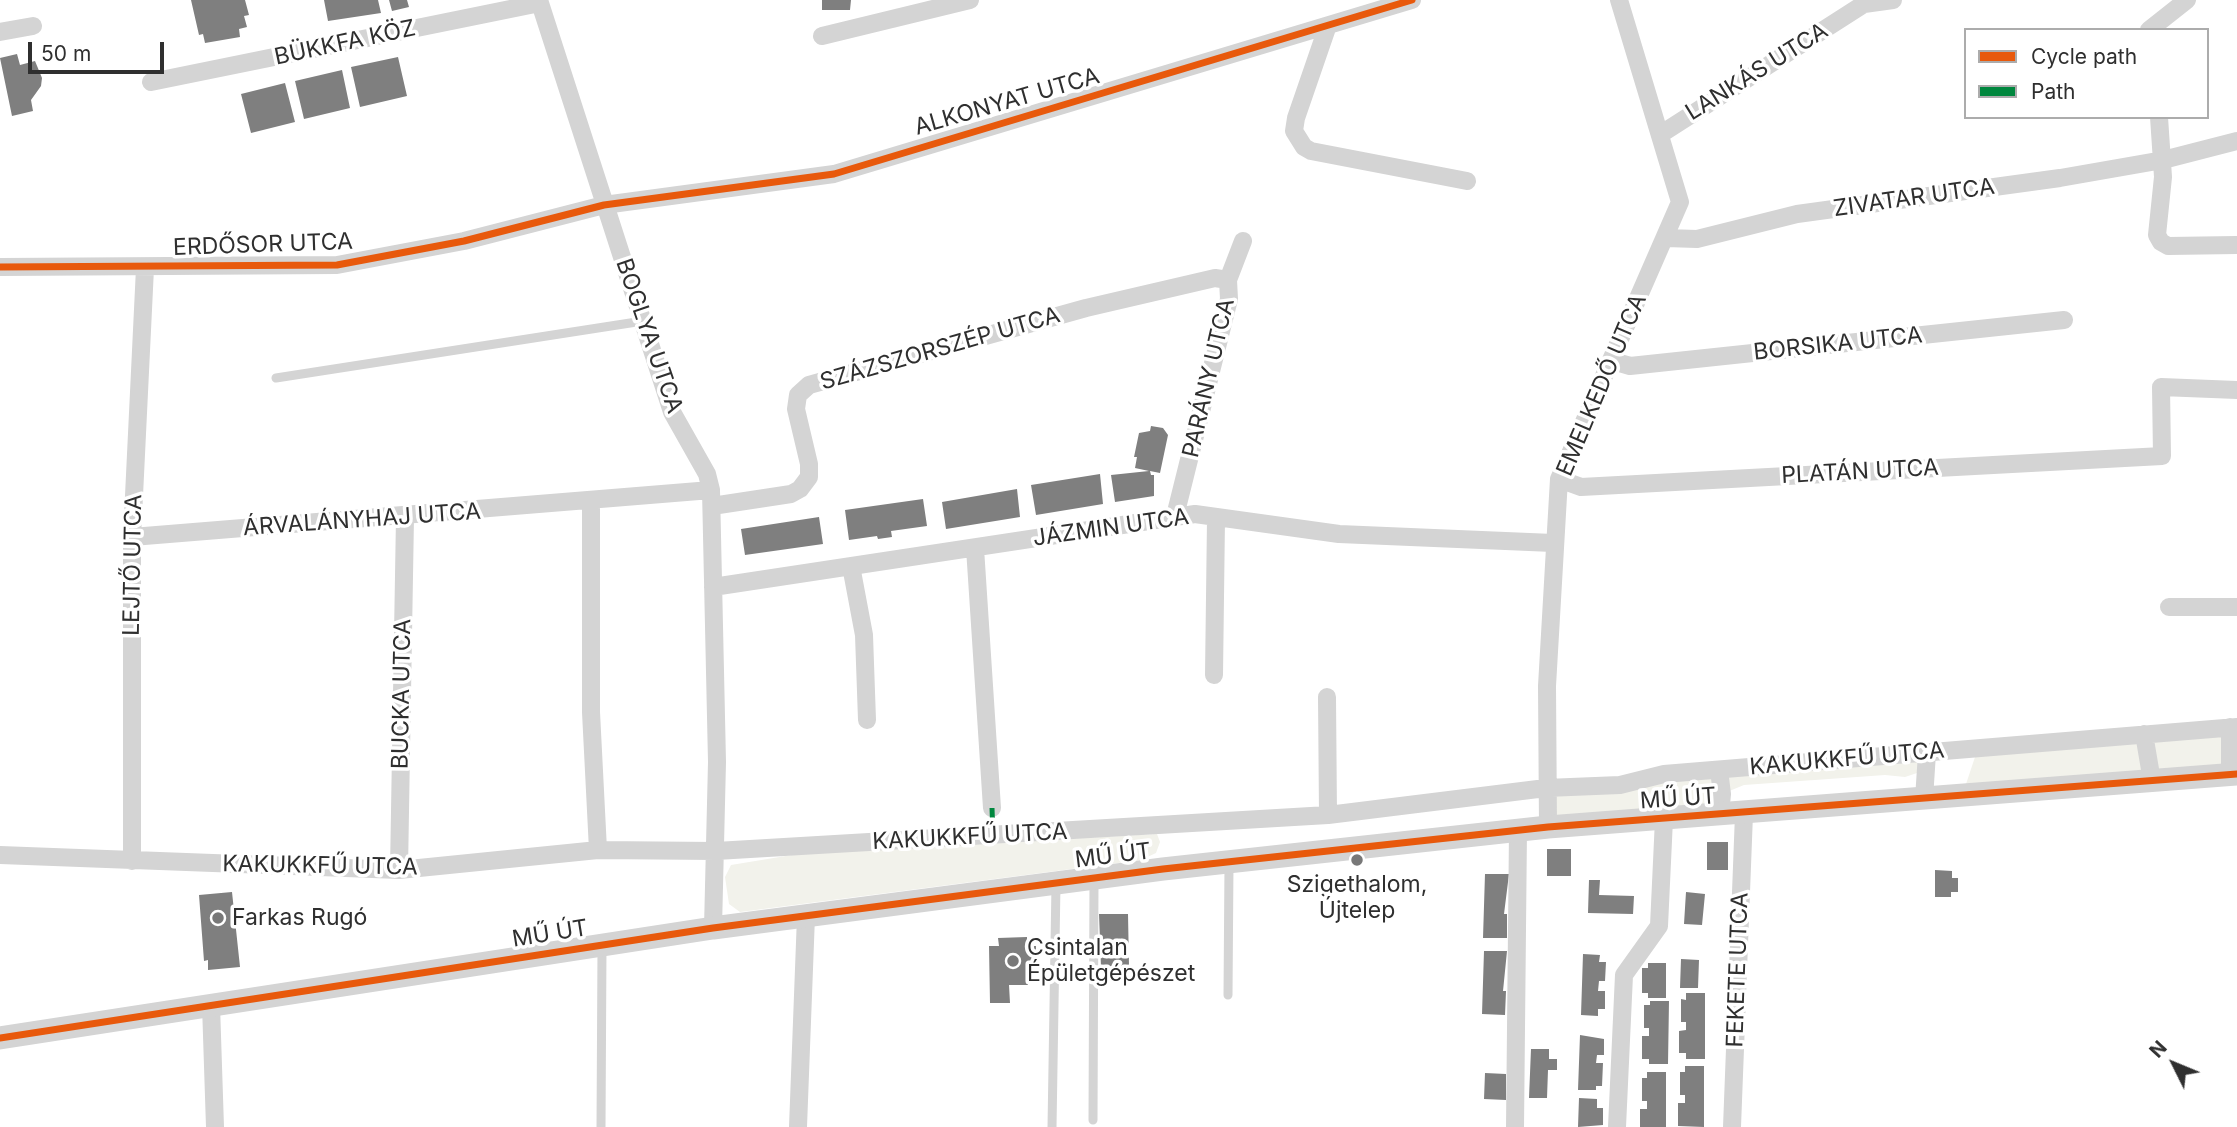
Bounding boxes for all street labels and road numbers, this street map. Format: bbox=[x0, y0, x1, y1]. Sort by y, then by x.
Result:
street label: BÜKKFA KÖZ bbox=[272, 15, 418, 71]
street label: LANKÁS UTCA bbox=[1681, 17, 1833, 127]
street label: ALKONYAT UTCA bbox=[911, 62, 1103, 142]
street label: ZIVATAR UTCA bbox=[1832, 173, 1996, 223]
street label: ERDŐSOR UTCA bbox=[173, 228, 353, 262]
street label: BOGLYA UTCA bbox=[610, 255, 688, 417]
street label: EMELKEDŐ UTCA bbox=[1551, 290, 1653, 480]
street label: PARÁNY UTCA bbox=[1177, 296, 1241, 460]
street label: SZÁZSZORSZÉP UTCA bbox=[817, 302, 1063, 396]
street label: BORSIKA UTCA bbox=[1752, 321, 1924, 367]
street label: PLATÁN UTCA bbox=[1781, 454, 1939, 490]
street label: LEJTŐ UTCA bbox=[118, 494, 148, 636]
street label: ÁRVALÁNYHAJ UTCA bbox=[242, 498, 482, 542]
street label: JÁZMIN UTCA bbox=[1031, 503, 1191, 553]
street label: BUCKA UTCA bbox=[387, 619, 417, 769]
street label: KAKUKKFŰ UTCA bbox=[1748, 737, 1946, 781]
street label: MŰ ÚT bbox=[1639, 783, 1717, 815]
street label: KAKUKKFŰ UTCA bbox=[872, 818, 1068, 856]
street label: MŰ ÚT bbox=[1073, 838, 1153, 874]
street label: KAKUKKFŰ UTCA bbox=[222, 850, 418, 882]
street label: FEKETE UTCA bbox=[1721, 892, 1755, 1048]
street label: MŰ ÚT bbox=[510, 914, 590, 954]

